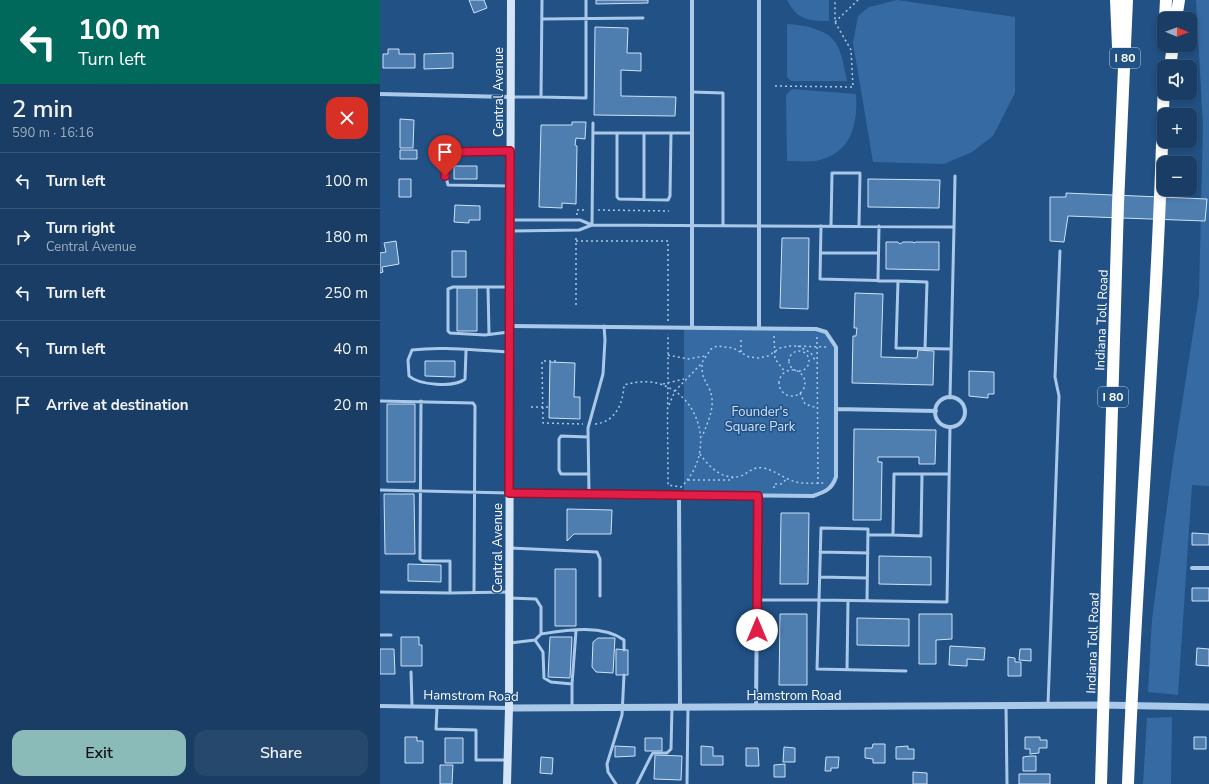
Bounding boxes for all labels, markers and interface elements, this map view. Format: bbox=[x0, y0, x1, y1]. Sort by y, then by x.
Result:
text: 100 m bbox=[78, 11, 161, 49]
north arrow bbox=[1157, 12, 1197, 52]
map controls bbox=[1157, 12, 1197, 196]
icon: left bbox=[12, 16, 64, 68]
text: Turn left bbox=[78, 47, 146, 71]
street label: Central Avenue bbox=[490, 47, 508, 137]
road number: I 80 bbox=[1110, 48, 1140, 68]
button: sound bbox=[1157, 60, 1197, 100]
text: 2 min bbox=[12, 93, 73, 125]
button: close bbox=[326, 97, 368, 139]
button: + bbox=[1157, 108, 1197, 148]
text: 590 m · 16:16 bbox=[12, 124, 94, 142]
pin bbox=[428, 135, 462, 176]
icon: arrive bbox=[434, 141, 456, 163]
button: − bbox=[1157, 156, 1197, 196]
icon: left bbox=[12, 170, 34, 192]
text: Turn left bbox=[46, 171, 105, 191]
text: 100 m bbox=[324, 171, 368, 191]
text: Turn right bbox=[46, 218, 115, 238]
icon: right bbox=[12, 226, 34, 248]
text: 180 m bbox=[324, 227, 368, 247]
text: Central Avenue bbox=[46, 238, 136, 256]
street label: Indiana Toll Road bbox=[1091, 269, 1113, 371]
icon: left bbox=[12, 282, 34, 304]
text: Turn left bbox=[46, 283, 105, 303]
text: 250 m bbox=[324, 283, 368, 303]
icon: left bbox=[12, 338, 34, 360]
text: Turn left bbox=[46, 339, 105, 359]
text: 40 m bbox=[333, 339, 368, 359]
road number: I 80 bbox=[1098, 387, 1128, 407]
icon: arrive bbox=[12, 394, 34, 416]
text: Arrive at destination bbox=[46, 395, 189, 415]
text: 20 m bbox=[333, 395, 368, 415]
park label: Founder's Square Park bbox=[725, 403, 796, 436]
street label: Central Avenue bbox=[489, 503, 507, 593]
street label: Indiana Toll Road bbox=[1082, 592, 1104, 694]
position arrow bbox=[736, 609, 778, 651]
street label: Hamstrom Road bbox=[423, 686, 519, 706]
street label: Hamstrom Road bbox=[746, 687, 842, 705]
button: Exit bbox=[12, 730, 186, 776]
button: Share bbox=[194, 730, 368, 776]

